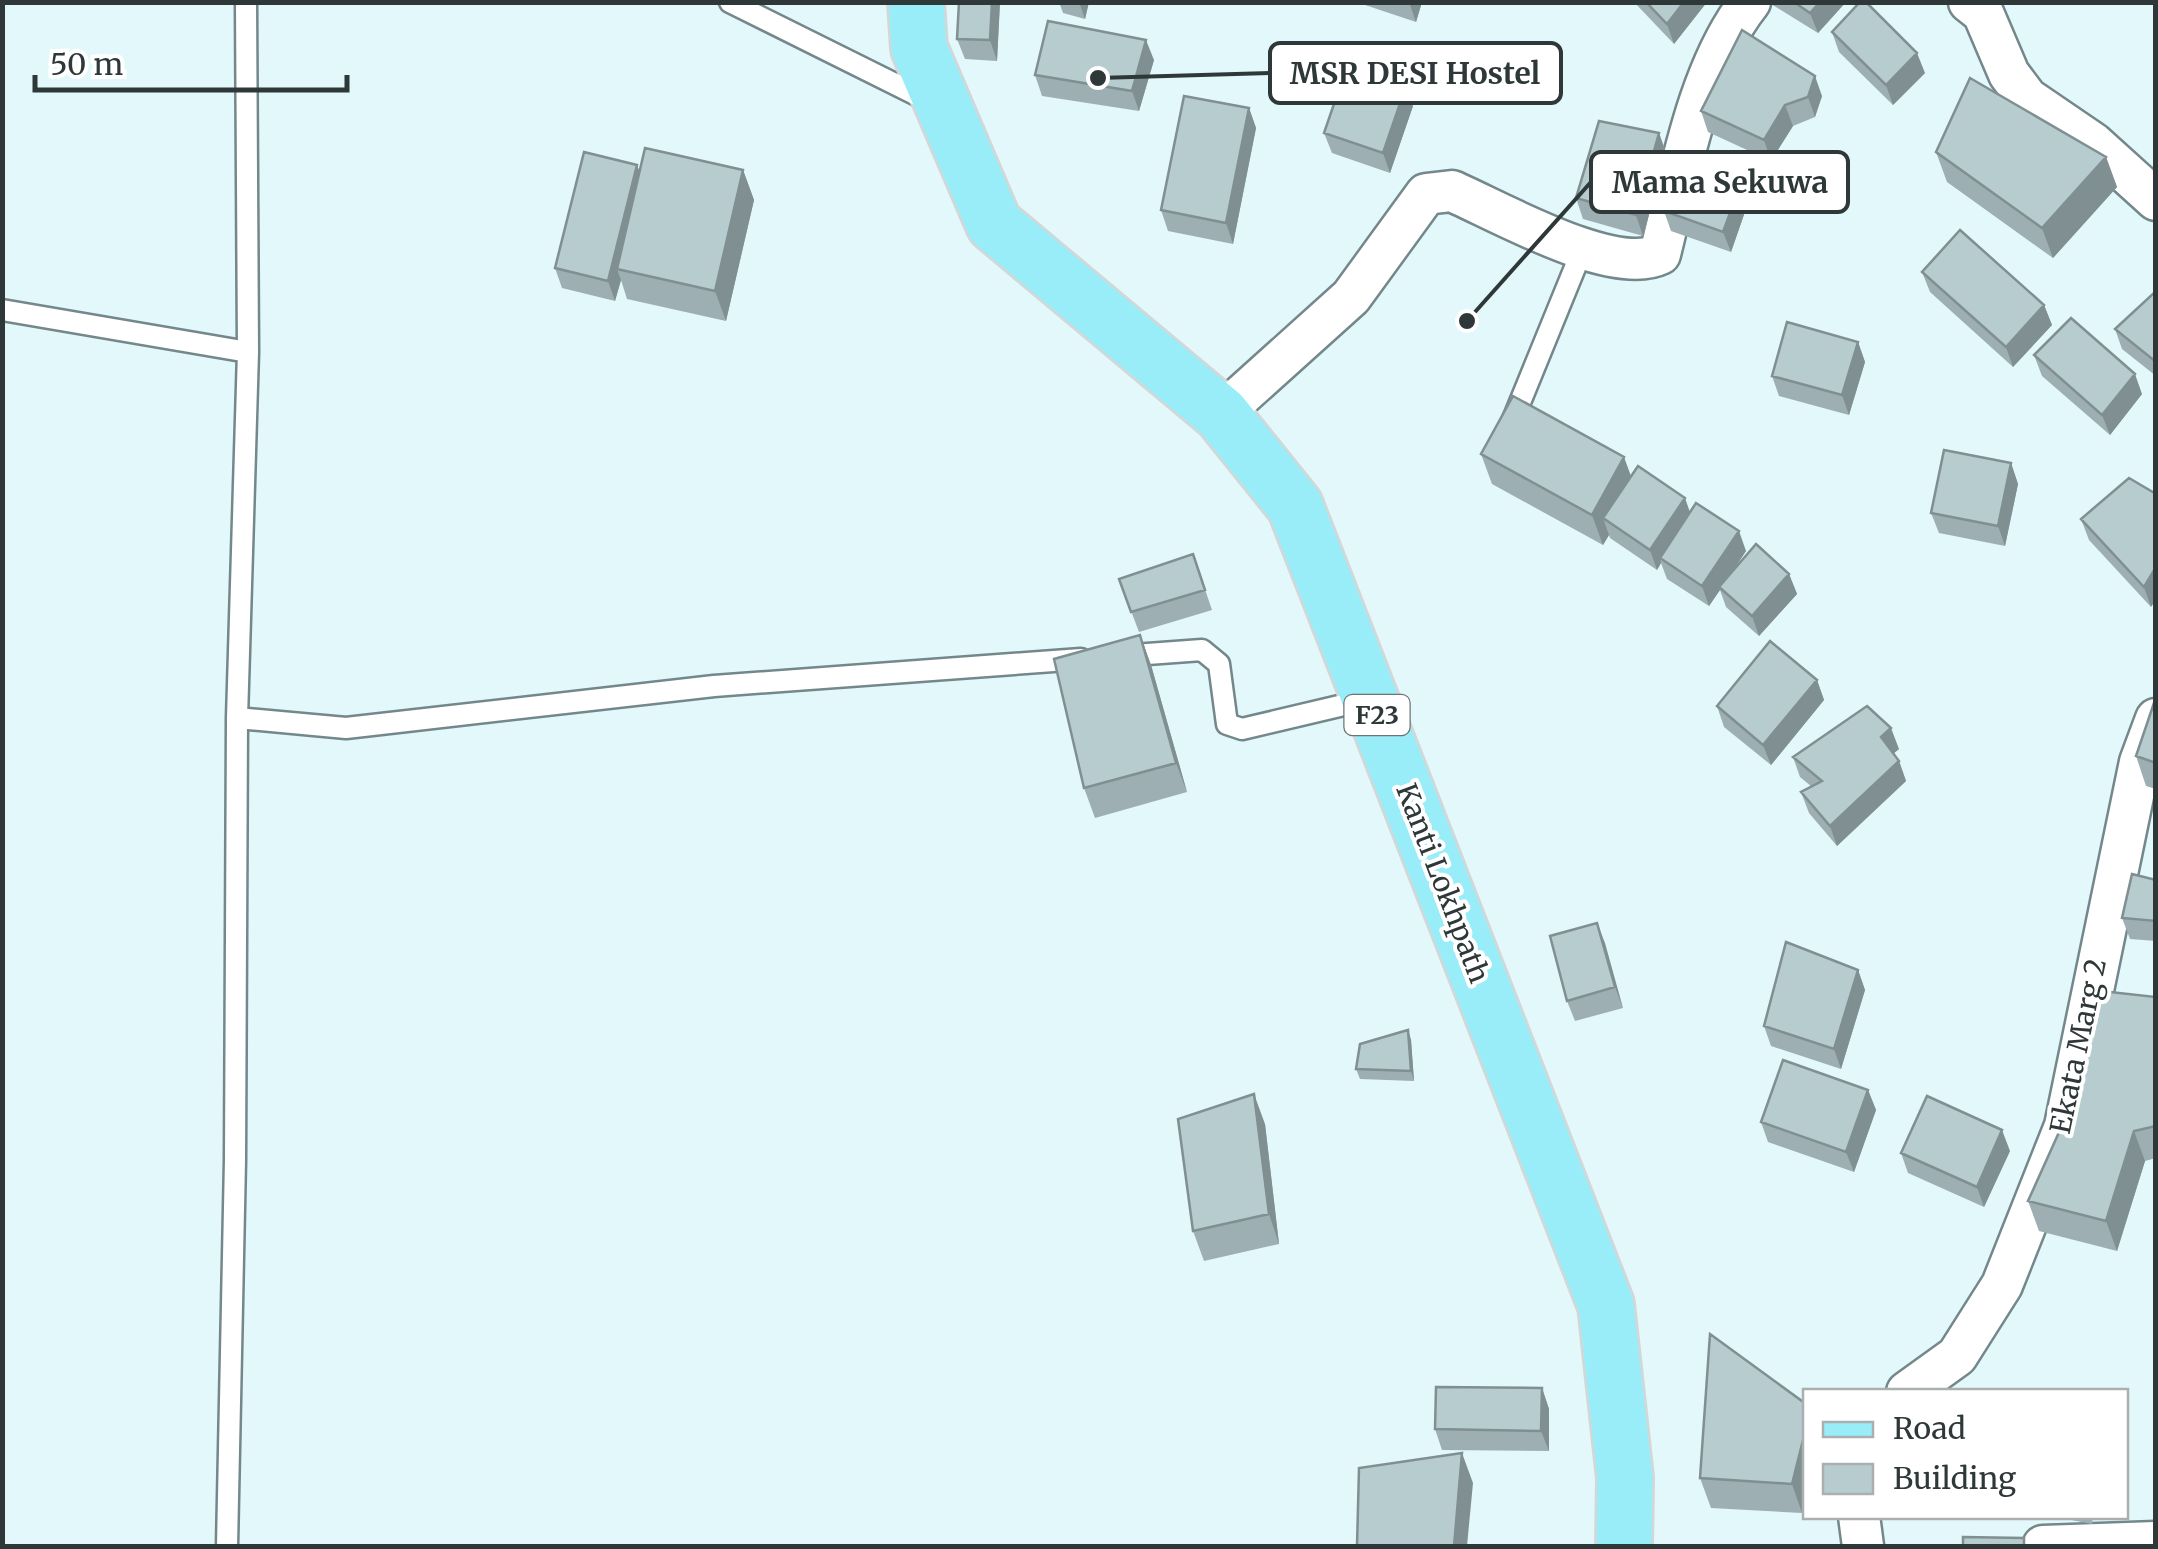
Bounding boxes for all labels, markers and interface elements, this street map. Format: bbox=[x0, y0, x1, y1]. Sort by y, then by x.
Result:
scale bar bbox=[35, 30, 348, 92]
callout: MSR DESI Hostel bbox=[1270, 43, 1561, 103]
text: 50 m bbox=[50, 45, 123, 83]
text: MSR DESI Hostel bbox=[1290, 54, 1541, 92]
callout: Mama Sekuwa bbox=[1591, 152, 1848, 212]
text: Mama Sekuwa bbox=[1612, 163, 1829, 201]
road number: F23 bbox=[1344, 695, 1410, 735]
street label: Kanti Lokhpath bbox=[1388, 778, 1498, 988]
street label: Ekata Marg 2 bbox=[2042, 955, 2114, 1137]
legend bbox=[1803, 1389, 2128, 1519]
text: Road bbox=[1893, 1409, 1966, 1447]
text: Building bbox=[1893, 1459, 2016, 1497]

